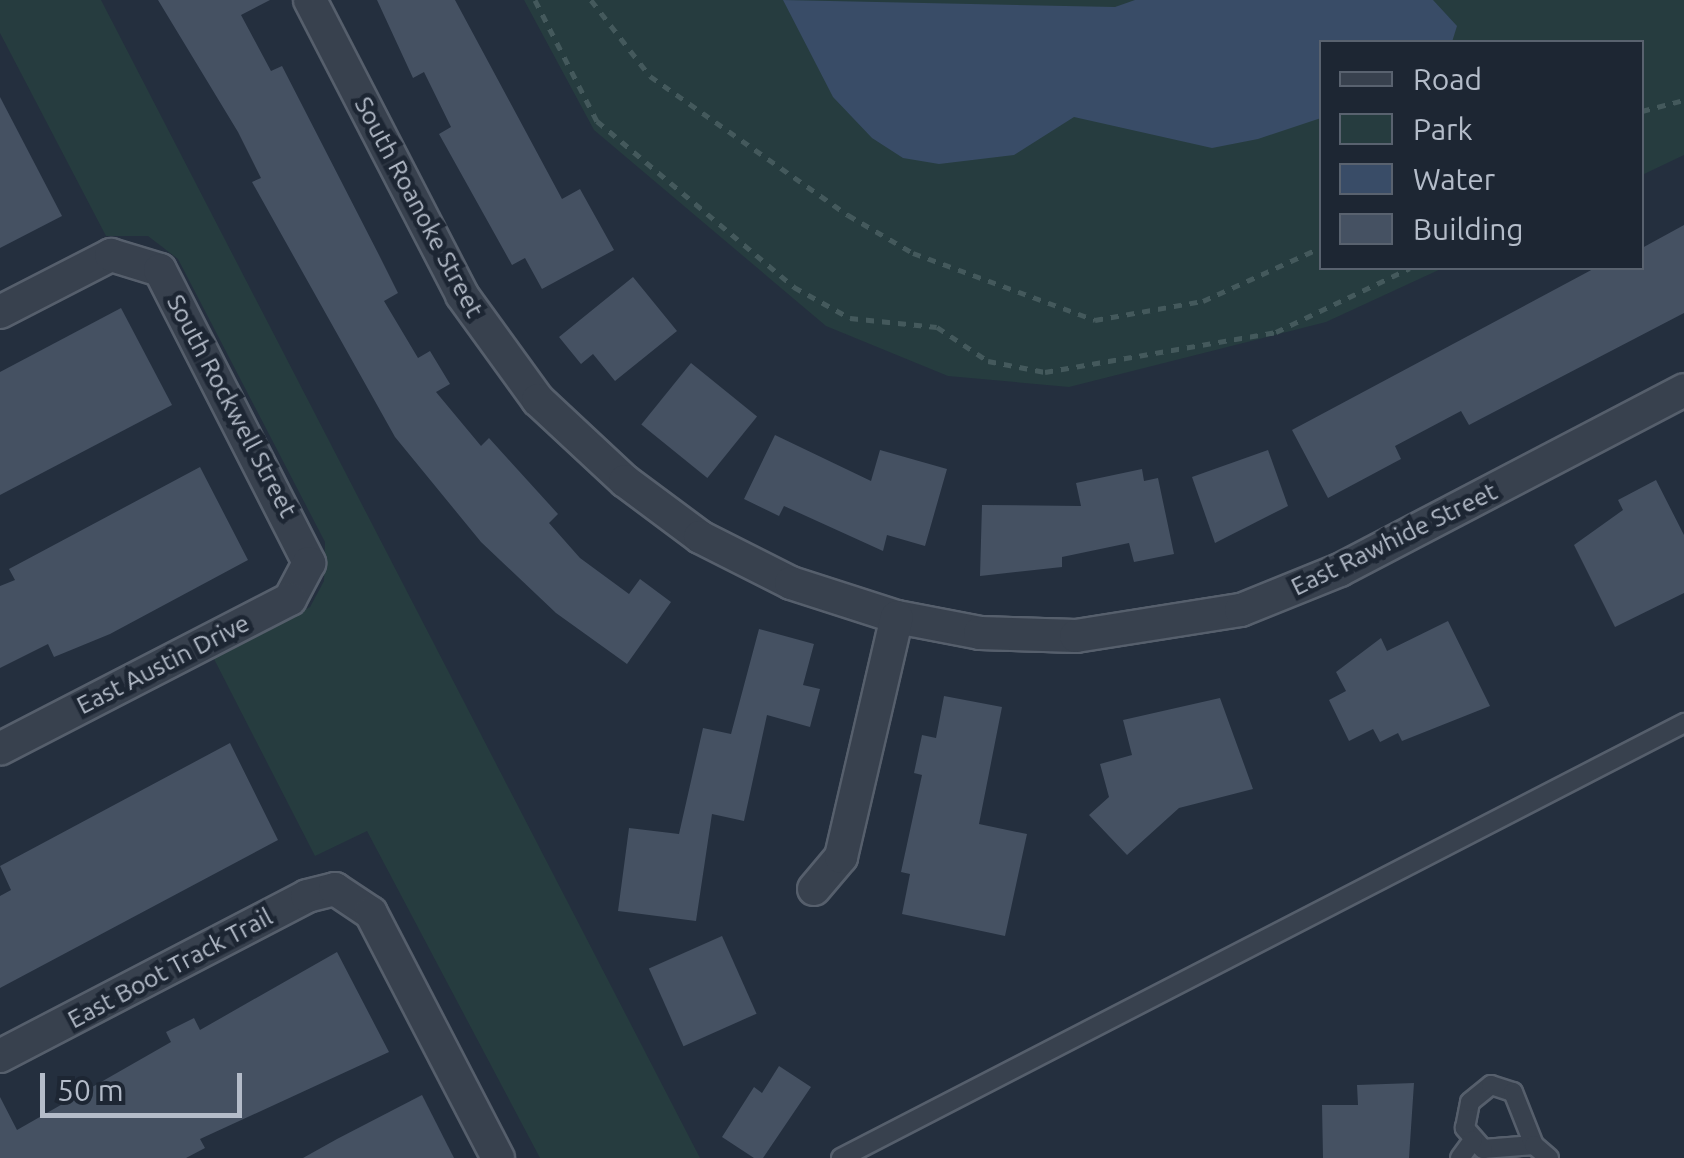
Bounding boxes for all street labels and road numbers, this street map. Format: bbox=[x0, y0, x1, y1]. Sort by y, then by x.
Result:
street label: South Roanoke Street bbox=[348, 92, 490, 322]
street label: South Rockwell Street bbox=[161, 289, 303, 523]
street label: East Rawhide Street bbox=[1286, 476, 1502, 602]
street label: East Austin Drive bbox=[72, 608, 254, 720]
street label: East Boot Track Trail bbox=[63, 901, 277, 1035]

